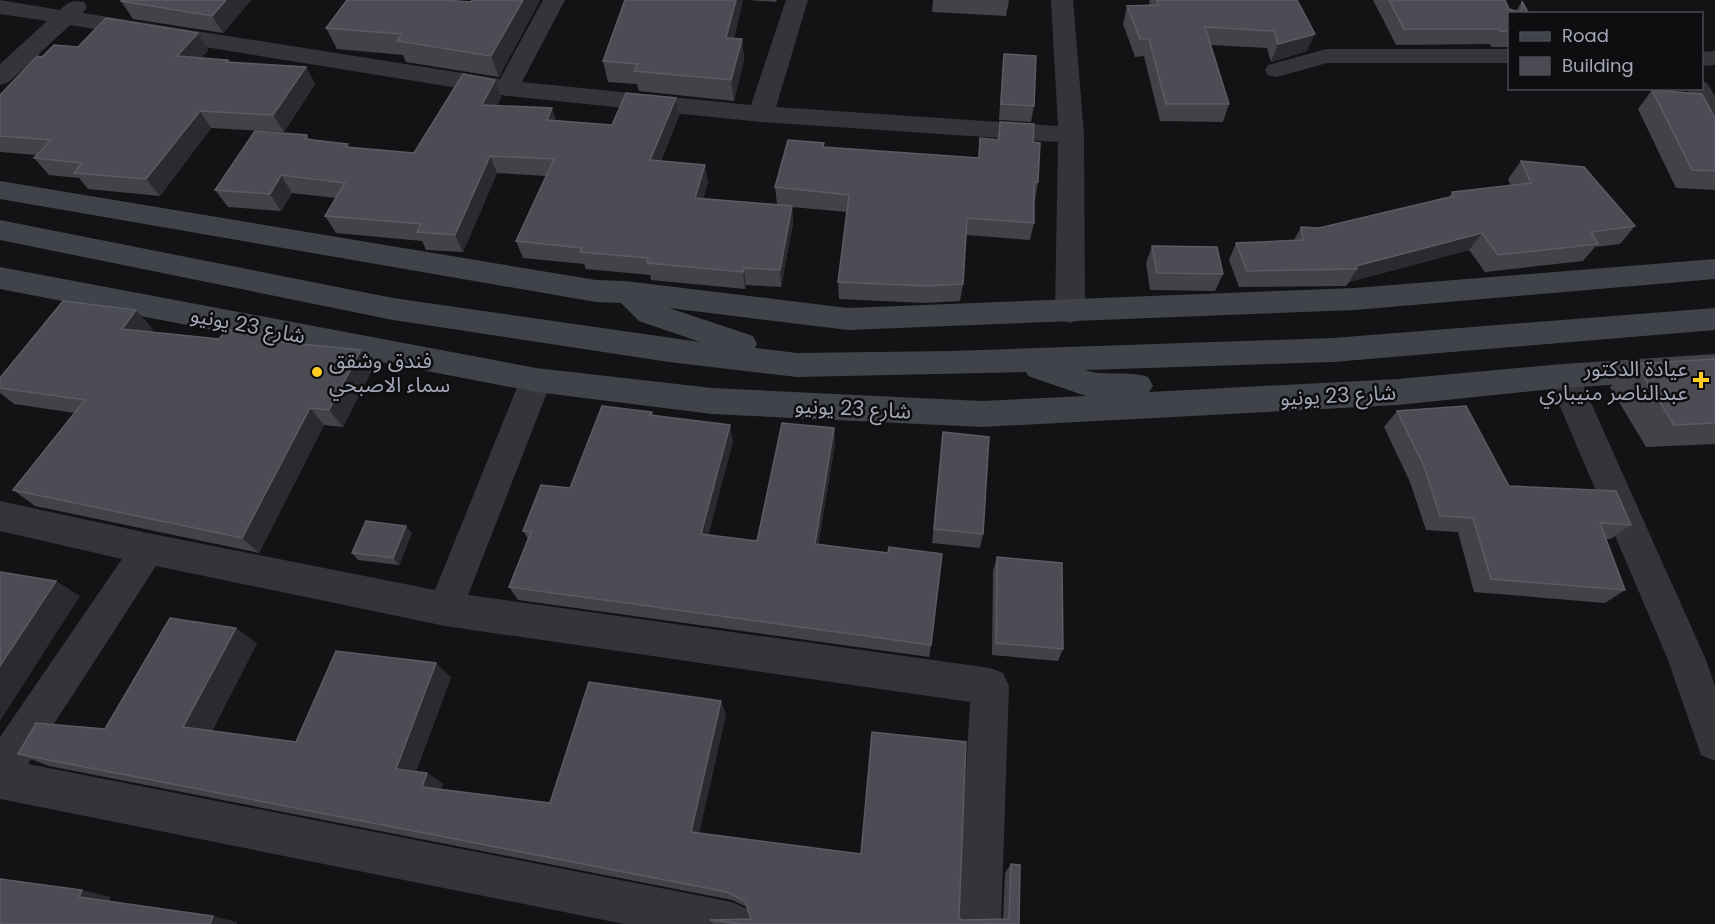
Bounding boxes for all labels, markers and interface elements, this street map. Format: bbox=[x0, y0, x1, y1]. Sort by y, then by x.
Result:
legend bbox=[1508, 12, 1703, 90]
text: Road bbox=[1562, 23, 1609, 48]
text: Building bbox=[1562, 53, 1634, 78]
street label: شارع 23 يونيو bbox=[188, 300, 308, 351]
place label: فندق وشقق سماء الاصبحي bbox=[329, 346, 450, 400]
place label: عيادة الدكتور عبدالناصر منيباري bbox=[1539, 354, 1688, 408]
marker: فندق وشقق سماء الاصبحي bbox=[310, 365, 324, 379]
marker: عيادة الدكتور عبدالناصر منيباري bbox=[1692, 371, 1710, 389]
street label: شارع 23 يونيو bbox=[1279, 377, 1397, 414]
street label: شارع 23 يونيو bbox=[794, 390, 912, 427]

